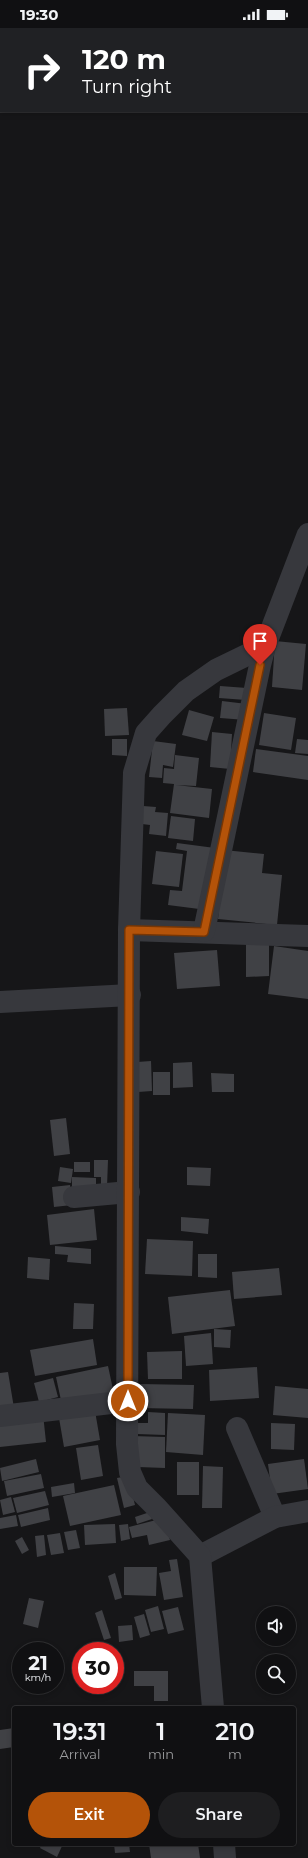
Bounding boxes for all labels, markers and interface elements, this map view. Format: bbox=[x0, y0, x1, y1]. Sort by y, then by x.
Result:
text: 19:30 bbox=[20, 5, 58, 24]
text: 120 m bbox=[82, 42, 166, 76]
icon: right bbox=[16, 44, 68, 96]
text: Turn right bbox=[82, 76, 172, 98]
pin bbox=[243, 624, 277, 665]
icon: arrive bbox=[249, 630, 271, 652]
position arrow bbox=[107, 1380, 149, 1422]
map controls bbox=[256, 1606, 296, 1694]
button: sound bbox=[256, 1606, 296, 1646]
speed limit sign: 30 bbox=[72, 1642, 124, 1694]
text: 21 bbox=[28, 1651, 48, 1675]
button: search bbox=[256, 1654, 296, 1694]
text: km/h bbox=[25, 1671, 51, 1684]
text: 19:31 bbox=[53, 1717, 107, 1746]
text: 1 bbox=[156, 1717, 166, 1746]
text: 210 bbox=[215, 1717, 255, 1746]
text: Arrival bbox=[59, 1746, 100, 1762]
text: min bbox=[148, 1746, 174, 1762]
text: m bbox=[228, 1746, 242, 1762]
button: Exit bbox=[28, 1792, 150, 1838]
button: Share bbox=[158, 1792, 280, 1838]

